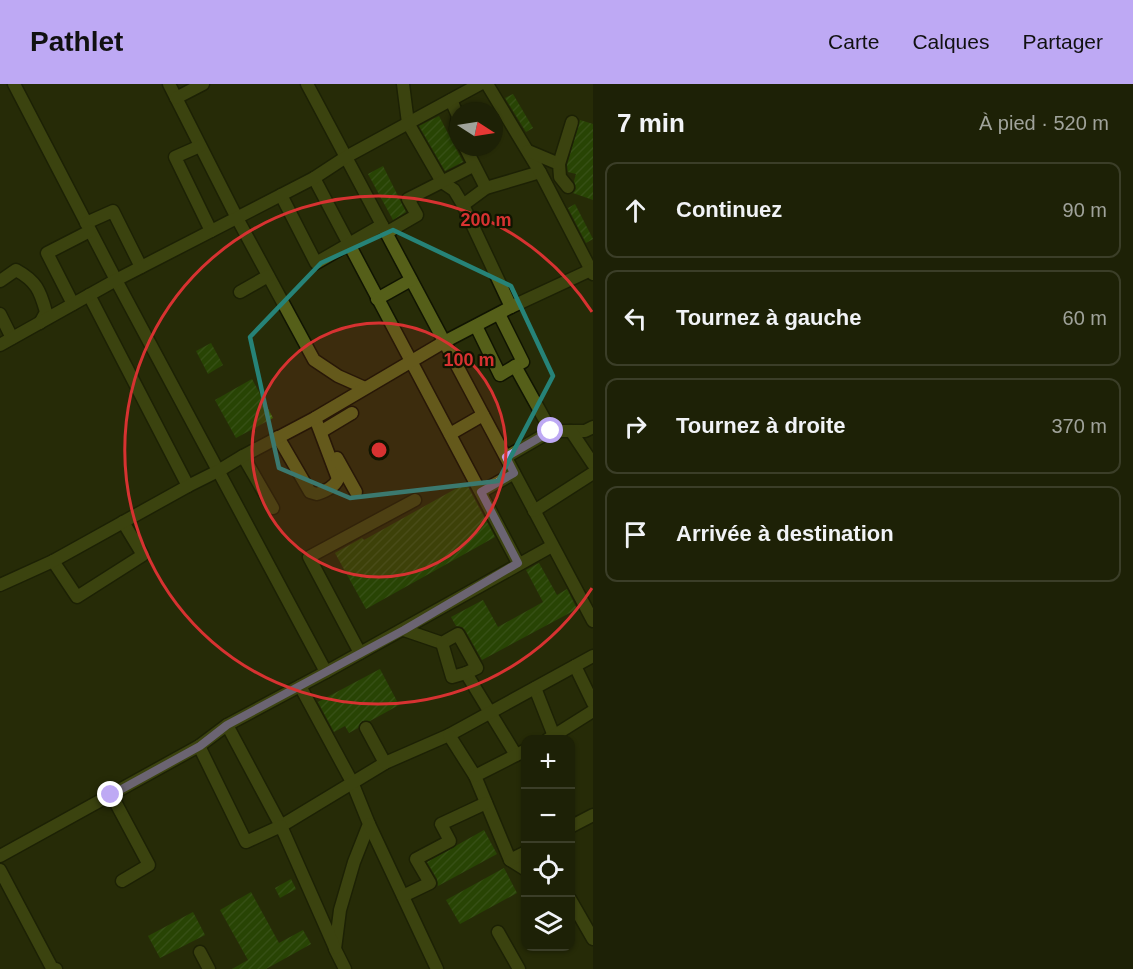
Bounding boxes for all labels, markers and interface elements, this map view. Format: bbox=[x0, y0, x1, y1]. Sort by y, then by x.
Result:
text: Pathlet bbox=[30, 26, 123, 57]
text: Carte bbox=[828, 30, 879, 53]
text: Calques bbox=[912, 30, 989, 53]
text: Partager bbox=[1022, 30, 1103, 53]
north arrow bbox=[449, 102, 503, 156]
text: 7 min bbox=[617, 108, 685, 138]
text: À pied · 520 m bbox=[979, 112, 1109, 134]
icon: ahead bbox=[619, 194, 652, 227]
text: Continuez bbox=[676, 197, 782, 222]
text: 90 m bbox=[1063, 199, 1107, 221]
text: 200 m bbox=[460, 210, 512, 230]
icon: left bbox=[619, 302, 652, 335]
text: Tournez à gauche bbox=[676, 305, 861, 330]
text: 60 m bbox=[1063, 307, 1107, 329]
text: 100 m bbox=[443, 350, 495, 370]
icon: right bbox=[619, 410, 652, 443]
text: Tournez à droite bbox=[676, 413, 846, 438]
text: 370 m bbox=[1051, 415, 1107, 437]
route start bbox=[537, 417, 563, 443]
centre of rings bbox=[369, 440, 389, 460]
icon: arrive bbox=[619, 518, 652, 551]
text: Arrivée à destination bbox=[676, 521, 894, 546]
map controls bbox=[521, 735, 575, 951]
button: + bbox=[521, 735, 575, 789]
route end bbox=[97, 781, 123, 807]
button: − bbox=[521, 789, 575, 843]
button: locate bbox=[521, 843, 575, 897]
button: layers bbox=[521, 897, 575, 951]

